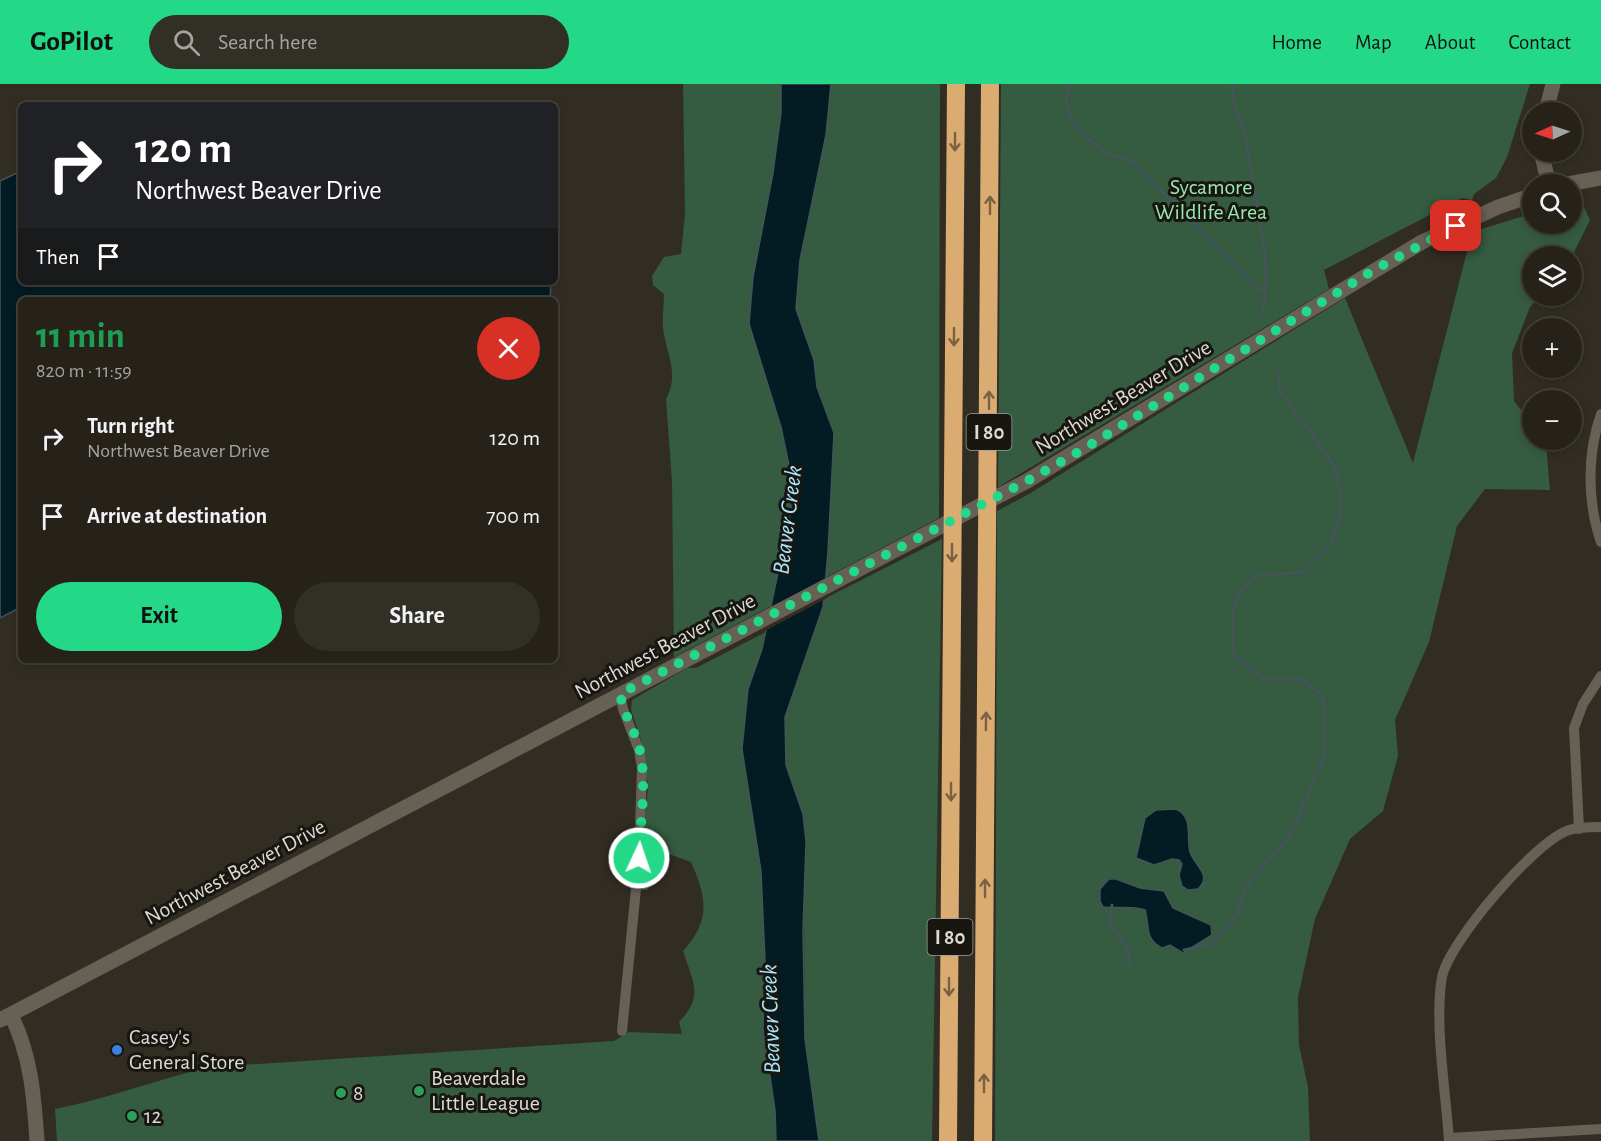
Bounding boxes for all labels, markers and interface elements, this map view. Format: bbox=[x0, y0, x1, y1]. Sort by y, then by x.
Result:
search box bbox=[149, 15, 569, 69]
icon: search bbox=[170, 26, 203, 59]
text: GoPilot bbox=[30, 28, 113, 56]
text: Search here bbox=[218, 31, 318, 53]
text: Home bbox=[1271, 32, 1322, 53]
text: Map bbox=[1355, 32, 1392, 53]
text: About bbox=[1425, 32, 1475, 53]
text: Contact bbox=[1508, 32, 1571, 53]
north arrow bbox=[1522, 102, 1582, 162]
map controls bbox=[1522, 102, 1582, 450]
icon: right bbox=[36, 126, 114, 204]
text: 120 m bbox=[135, 128, 232, 170]
one-way arrow bbox=[949, 132, 961, 152]
button: search bbox=[1522, 174, 1582, 234]
park label: Sycamore Wildlife Area bbox=[1155, 176, 1267, 223]
text: Northwest Beaver Drive bbox=[135, 177, 382, 204]
one-way arrow bbox=[984, 195, 996, 215]
pin bbox=[1430, 200, 1481, 251]
icon: arrive bbox=[1439, 209, 1472, 242]
icon: arrive bbox=[92, 240, 125, 273]
text: Then bbox=[36, 246, 80, 268]
button: layers bbox=[1522, 246, 1582, 306]
button: close bbox=[477, 317, 540, 380]
text: 11 min bbox=[36, 318, 125, 354]
button: + bbox=[1522, 318, 1582, 378]
one-way arrow bbox=[948, 327, 960, 347]
street label: Northwest Beaver Drive bbox=[1031, 336, 1215, 458]
text: 820 m · 11:59 bbox=[36, 361, 132, 381]
one-way arrow bbox=[983, 390, 995, 410]
button: − bbox=[1522, 390, 1582, 450]
road number: I 80 bbox=[966, 414, 1012, 450]
text: Turn right bbox=[87, 415, 174, 437]
icon: right bbox=[36, 422, 69, 455]
text: 120 m bbox=[490, 427, 540, 449]
text: Northwest Beaver Drive bbox=[87, 441, 270, 461]
water label: Beaver Creek bbox=[769, 464, 807, 576]
icon: arrive bbox=[36, 500, 69, 533]
text: Arrive at destination bbox=[87, 505, 267, 527]
text: 700 m bbox=[486, 505, 540, 527]
one-way arrow bbox=[947, 543, 958, 563]
button: Exit bbox=[36, 582, 282, 651]
button: Share bbox=[294, 582, 540, 651]
street label: Northwest Beaver Drive bbox=[571, 589, 759, 703]
one-way arrow bbox=[981, 711, 992, 731]
one-way arrow bbox=[945, 781, 957, 801]
street label: Northwest Beaver Drive bbox=[141, 815, 329, 929]
position arrow bbox=[607, 826, 671, 890]
one-way arrow bbox=[979, 878, 991, 898]
road number: I 80 bbox=[928, 919, 972, 955]
water label: Beaver Creek bbox=[757, 964, 785, 1074]
one-way arrow bbox=[943, 976, 955, 996]
place label: Casey's General Store bbox=[129, 1026, 244, 1073]
marker: Casey's General Store bbox=[110, 1043, 124, 1057]
place label: Beaverdale Little League bbox=[431, 1067, 540, 1114]
one-way arrow bbox=[978, 1073, 990, 1093]
place label: 8 bbox=[353, 1082, 363, 1104]
marker: Beaverdale Little League bbox=[412, 1084, 426, 1098]
marker: 8 bbox=[334, 1086, 348, 1100]
place label: 12 bbox=[144, 1105, 162, 1127]
marker: 12 bbox=[125, 1109, 139, 1123]

